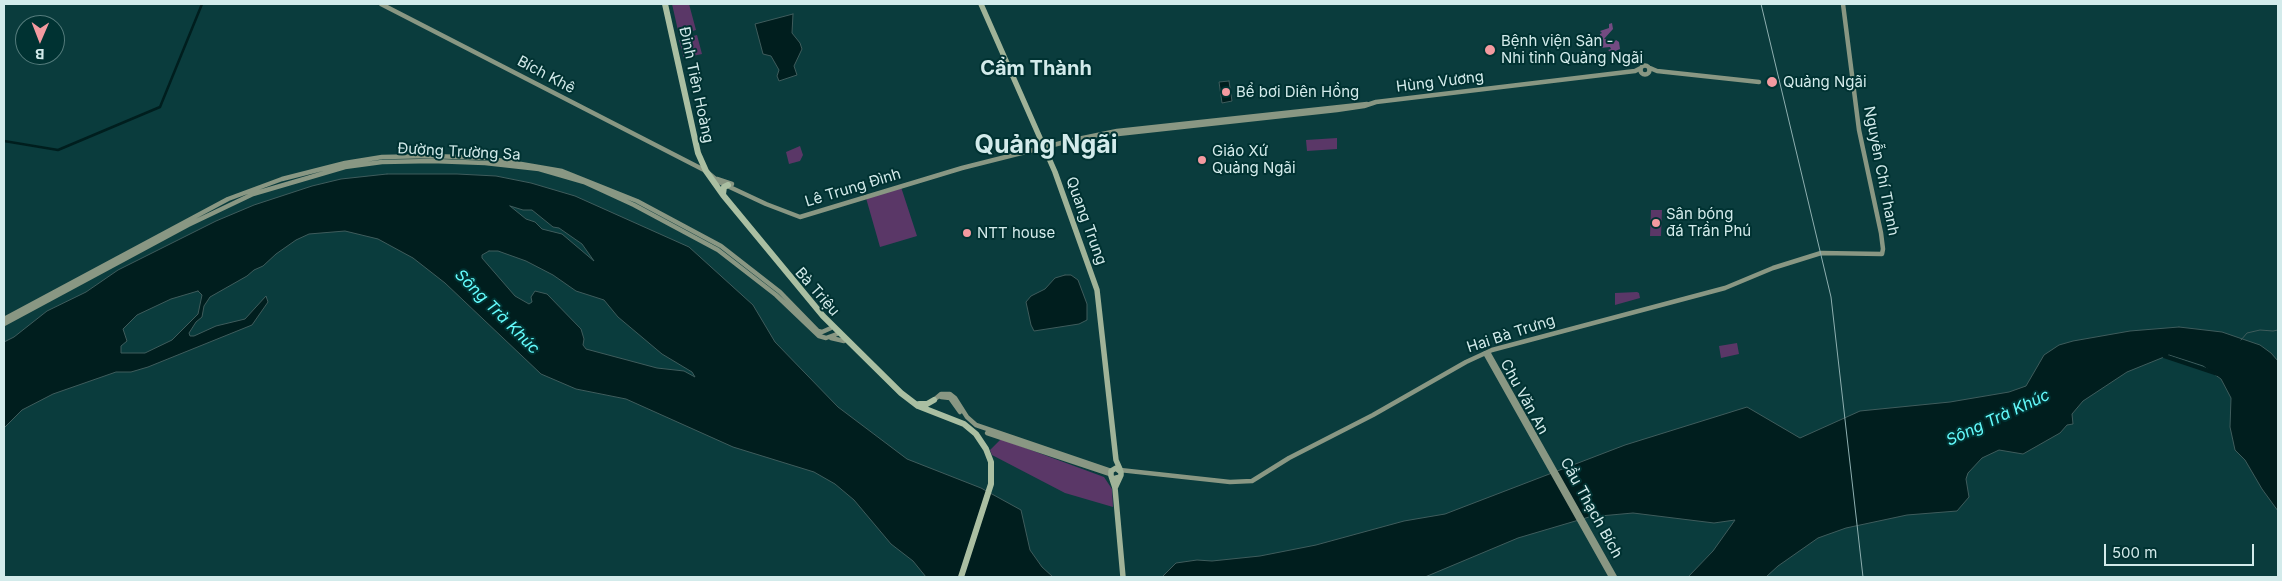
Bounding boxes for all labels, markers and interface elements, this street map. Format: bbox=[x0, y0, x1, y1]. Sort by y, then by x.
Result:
north arrow bbox=[15, 15, 65, 65]
street label: Đinh Tiên Hoàng bbox=[675, 25, 717, 145]
place label: Bệnh viện Sản - Nhi tỉnh Quảng Ngãi bbox=[1501, 32, 1643, 67]
marker: Bệnh viện Sản - Nhi tỉnh Quảng Ngãi bbox=[1483, 43, 1497, 57]
text: B bbox=[35, 46, 45, 63]
street label: Bích Khê bbox=[514, 52, 578, 98]
district label: Cẩm Thành bbox=[980, 57, 1092, 81]
street label: Hùng Vương bbox=[1395, 68, 1485, 96]
place label: Quảng Ngãi bbox=[1783, 73, 1867, 91]
marker: Quảng Ngãi bbox=[1765, 75, 1779, 89]
place label: Bể bơi Diên Hồng bbox=[1236, 83, 1359, 101]
marker: Bể bơi Diên Hồng bbox=[1220, 86, 1232, 98]
street label: Nguyễn Chí Thanh bbox=[1860, 105, 1902, 237]
district label: Quảng Ngãi bbox=[975, 130, 1117, 160]
street label: Đường Trường Sa bbox=[397, 140, 521, 164]
place label: Giáo Xứ Quảng Ngãi bbox=[1212, 142, 1296, 177]
marker: Giáo Xứ Quảng Ngãi bbox=[1196, 154, 1208, 166]
street label: Lê Trung Đình bbox=[803, 165, 903, 211]
street label: Quang Trung bbox=[1062, 174, 1110, 268]
place label: Sân bóng đá Trần Phú bbox=[1666, 205, 1751, 240]
marker: Sân bóng đá Trần Phú bbox=[1650, 217, 1662, 229]
place label: NTT house bbox=[977, 224, 1055, 242]
marker: NTT house bbox=[961, 227, 973, 239]
street label: Bà Triệu bbox=[791, 264, 843, 320]
water label: Sông Trà Khúc bbox=[451, 266, 543, 358]
street label: Hai Bà Trưng bbox=[1465, 311, 1557, 357]
street label: Chu Văn An bbox=[1496, 356, 1552, 438]
water label: Sông Trà Khúc bbox=[1943, 386, 2053, 450]
street label: Cầu Thạch Bích bbox=[1556, 455, 1626, 561]
scale bar bbox=[2107, 534, 2257, 566]
text: 500 m bbox=[2112, 543, 2157, 562]

